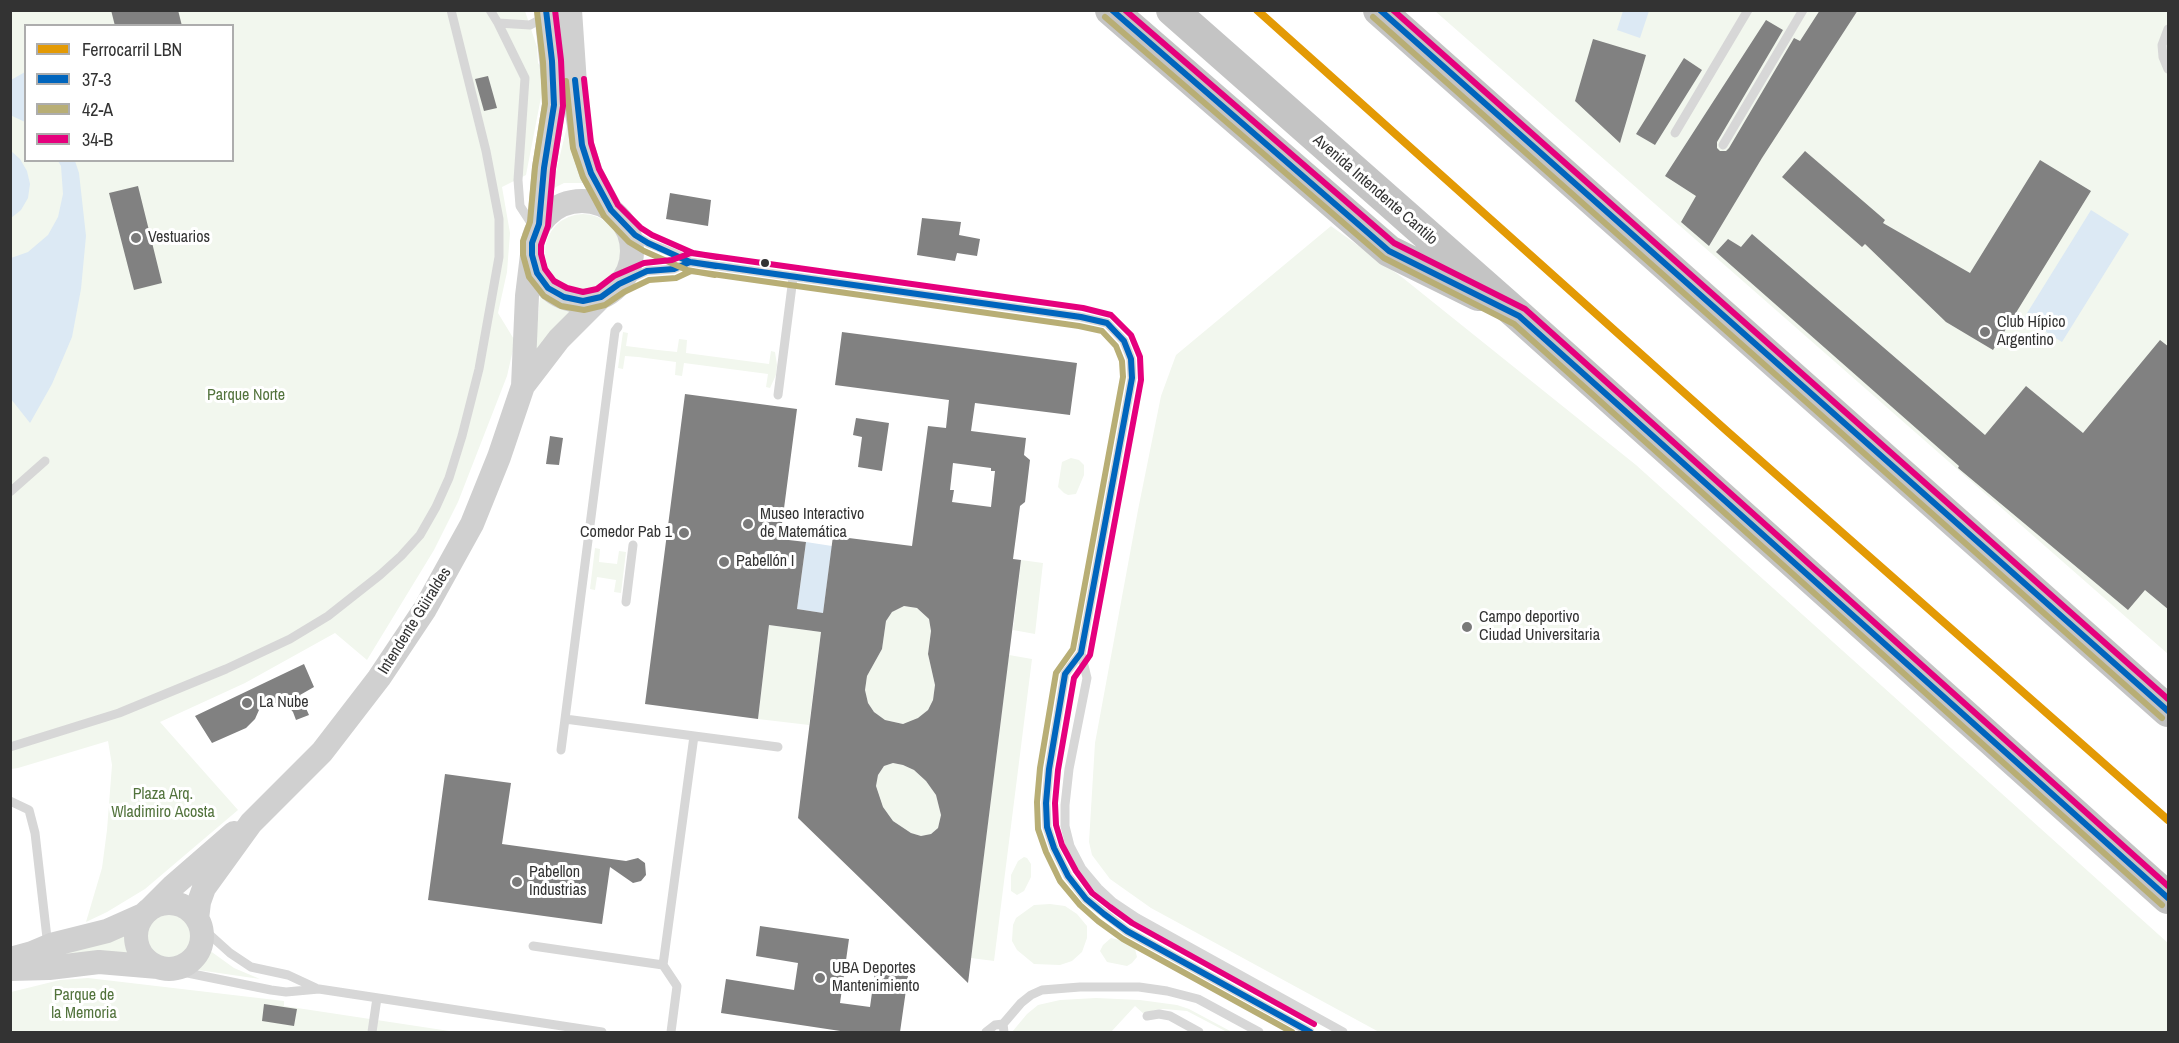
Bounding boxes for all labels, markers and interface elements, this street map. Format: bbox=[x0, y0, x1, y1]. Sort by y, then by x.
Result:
legend bbox=[24, 24, 234, 162]
text: Ferrocarril LBN bbox=[82, 37, 182, 62]
text: 37-3 bbox=[82, 67, 112, 92]
text: 42-A bbox=[82, 97, 113, 122]
text: 34-B bbox=[82, 127, 113, 152]
street label: Avenida Intendente Cantilo bbox=[1309, 131, 1441, 249]
place label: Vestuarios bbox=[148, 228, 210, 248]
marker: Vestuarios bbox=[129, 231, 143, 245]
unlabelled marker bbox=[759, 257, 771, 269]
place label: Club Hípico Argentino bbox=[1997, 313, 2066, 351]
marker: Club Hípico Argentino bbox=[1978, 325, 1992, 339]
park label: Parque Norte bbox=[207, 386, 285, 406]
place label: Museo Interactivo de Matemática bbox=[760, 505, 864, 543]
marker: Museo Interactivo de Matemática bbox=[741, 517, 755, 531]
place label: Comedor Pab 1 bbox=[580, 523, 672, 543]
marker: Comedor Pab 1 bbox=[677, 526, 691, 540]
place label: Pabellón I bbox=[736, 552, 794, 572]
marker: Pabellón I bbox=[717, 555, 731, 569]
street label: Intendente Güiraldes bbox=[374, 564, 456, 678]
place label: Campo deportivo Ciudad Universitaria bbox=[1479, 608, 1600, 646]
marker: Campo deportivo Ciudad Universitaria bbox=[1460, 620, 1474, 634]
place label: La Nube bbox=[259, 693, 309, 713]
marker: La Nube bbox=[240, 696, 254, 710]
park label: Plaza Arq. Wladimiro Acosta bbox=[111, 785, 215, 823]
place label: Pabellon Industrias bbox=[529, 863, 587, 901]
marker: Pabellon Industrias bbox=[510, 875, 524, 889]
place label: UBA Deportes Mantenimiento bbox=[832, 959, 920, 997]
marker: UBA Deportes Mantenimiento bbox=[813, 971, 827, 985]
park label: Parque de la Memoria bbox=[51, 986, 117, 1024]

